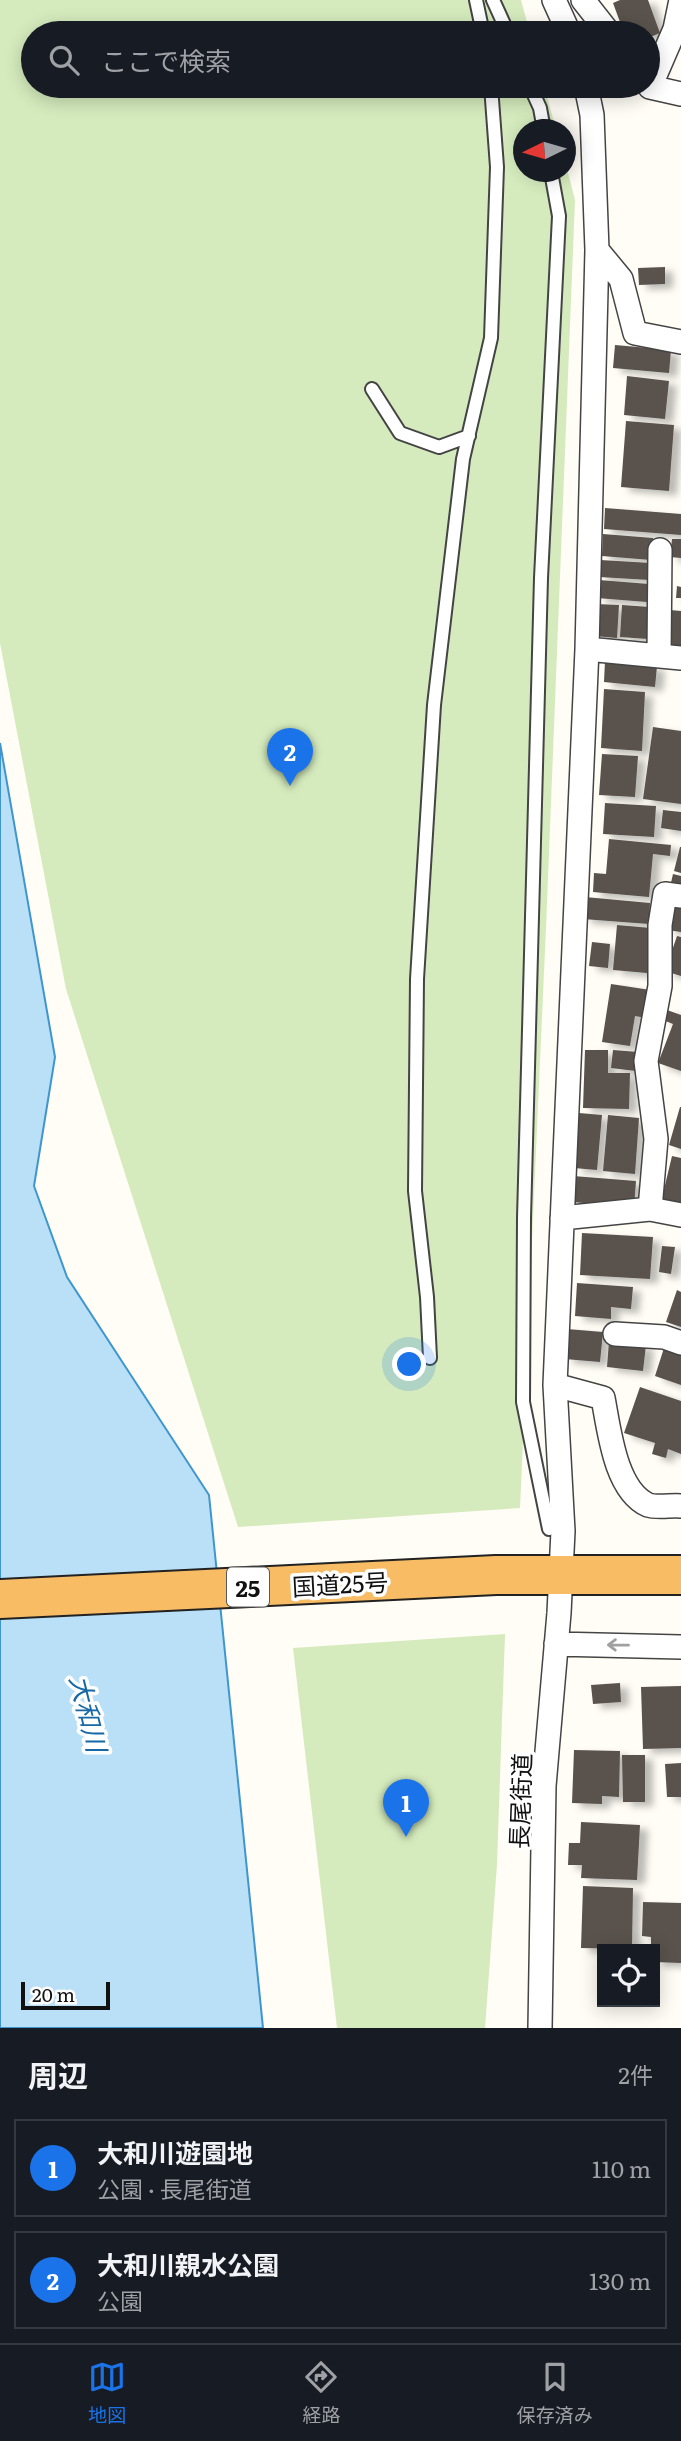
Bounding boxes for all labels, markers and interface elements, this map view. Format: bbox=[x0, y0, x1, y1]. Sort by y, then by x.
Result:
search box bbox=[21, 21, 660, 98]
text: ここで検索 bbox=[101, 40, 231, 79]
icon: search bbox=[45, 41, 83, 79]
north arrow bbox=[513, 119, 576, 182]
pin: 2 bbox=[267, 728, 313, 786]
your location bbox=[392, 1347, 426, 1381]
street label: 国道25号 bbox=[291, 1563, 389, 1603]
road number: 25 bbox=[227, 1568, 269, 1606]
one-way arrow bbox=[607, 1639, 630, 1652]
water label: 大和川 bbox=[62, 1670, 119, 1758]
street label: 長尾街道 bbox=[500, 1752, 538, 1850]
pin: 1 bbox=[383, 1779, 429, 1837]
map controls bbox=[597, 1944, 660, 2007]
button: locate bbox=[597, 1944, 660, 2007]
scale bar bbox=[21, 1979, 110, 2011]
text: 20 m bbox=[32, 1980, 75, 2008]
text: 周辺 bbox=[28, 2052, 88, 2096]
text: 2件 bbox=[618, 2057, 653, 2091]
text: 大和川遊園地 bbox=[97, 2132, 253, 2171]
text: 1 bbox=[48, 2151, 58, 2185]
text: 110 m bbox=[592, 2151, 651, 2185]
text: 公園 · 長尾街道 bbox=[97, 2171, 252, 2205]
text: 大和川親水公園 bbox=[97, 2244, 279, 2283]
text: 2 bbox=[47, 2263, 59, 2297]
text: 130 m bbox=[589, 2263, 651, 2297]
text: 公園 bbox=[97, 2283, 143, 2317]
tab: 地図 bbox=[88, 2358, 126, 2428]
tab: 経路 bbox=[302, 2358, 341, 2428]
tab: 保存済み bbox=[517, 2358, 593, 2428]

